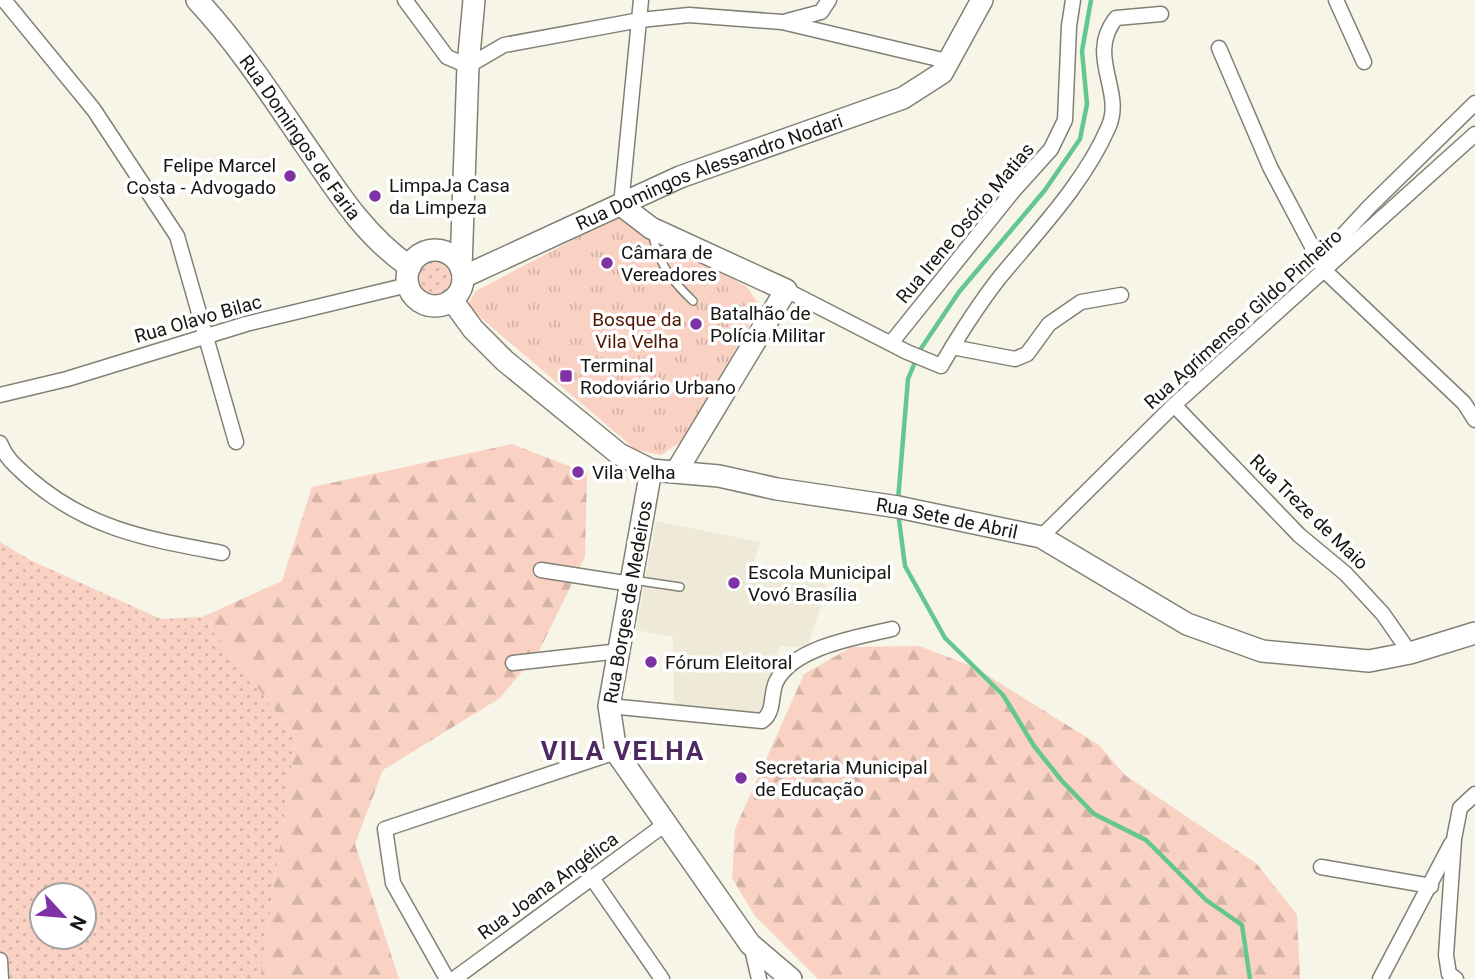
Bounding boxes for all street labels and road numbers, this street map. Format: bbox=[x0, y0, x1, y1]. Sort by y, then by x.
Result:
street label: Rua Domingos de Faria bbox=[235, 50, 366, 224]
street label: Rua Domingos Alessandro Nodari bbox=[572, 109, 846, 235]
street label: Rua Irene Osório Matias bbox=[891, 138, 1039, 308]
street label: Rua Agrimensor Gildo Pinheiro bbox=[1139, 224, 1347, 414]
street label: Rua Olavo Bilac bbox=[132, 290, 264, 348]
street label: Rua Treze de Maio bbox=[1245, 450, 1373, 574]
street label: Rua Sete de Abril bbox=[875, 492, 1020, 543]
street label: Rua Borges de Medeiros bbox=[599, 499, 657, 705]
street label: Rua Joana Angélica bbox=[473, 827, 623, 945]

